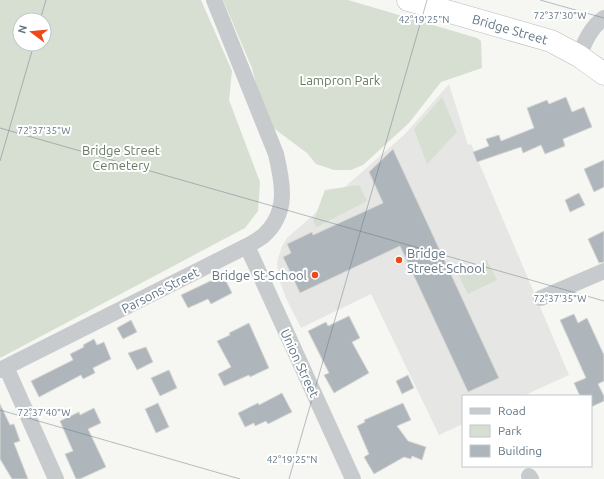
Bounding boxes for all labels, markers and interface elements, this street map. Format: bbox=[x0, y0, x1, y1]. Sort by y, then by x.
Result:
text: 72°37'30"W bbox=[534, 10, 586, 21]
north arrow bbox=[12, 12, 52, 52]
street label: Bridge Street bbox=[471, 12, 549, 46]
text: 42°19'25"N bbox=[399, 14, 449, 25]
text: N bbox=[15, 24, 29, 35]
park label: Lampron Park bbox=[300, 73, 381, 87]
text: 72°37'35"W bbox=[18, 125, 70, 136]
park label: Bridge Street Cemetery bbox=[82, 143, 160, 172]
place label: Bridge Street School bbox=[407, 246, 486, 275]
marker: Bridge Street School bbox=[394, 255, 404, 265]
street label: Parsons Street bbox=[119, 265, 201, 315]
place label: Bridge St School bbox=[212, 268, 308, 282]
marker: Bridge St School bbox=[310, 270, 320, 280]
text: 72°37'35"W bbox=[534, 293, 586, 304]
street label: Union Street bbox=[278, 327, 322, 399]
legend bbox=[462, 395, 592, 467]
text: Road bbox=[498, 404, 526, 417]
text: 72°37'40"W bbox=[18, 407, 70, 418]
text: Park bbox=[498, 424, 522, 437]
text: Building bbox=[498, 444, 542, 457]
text: 42°19'25"N bbox=[267, 454, 317, 465]

